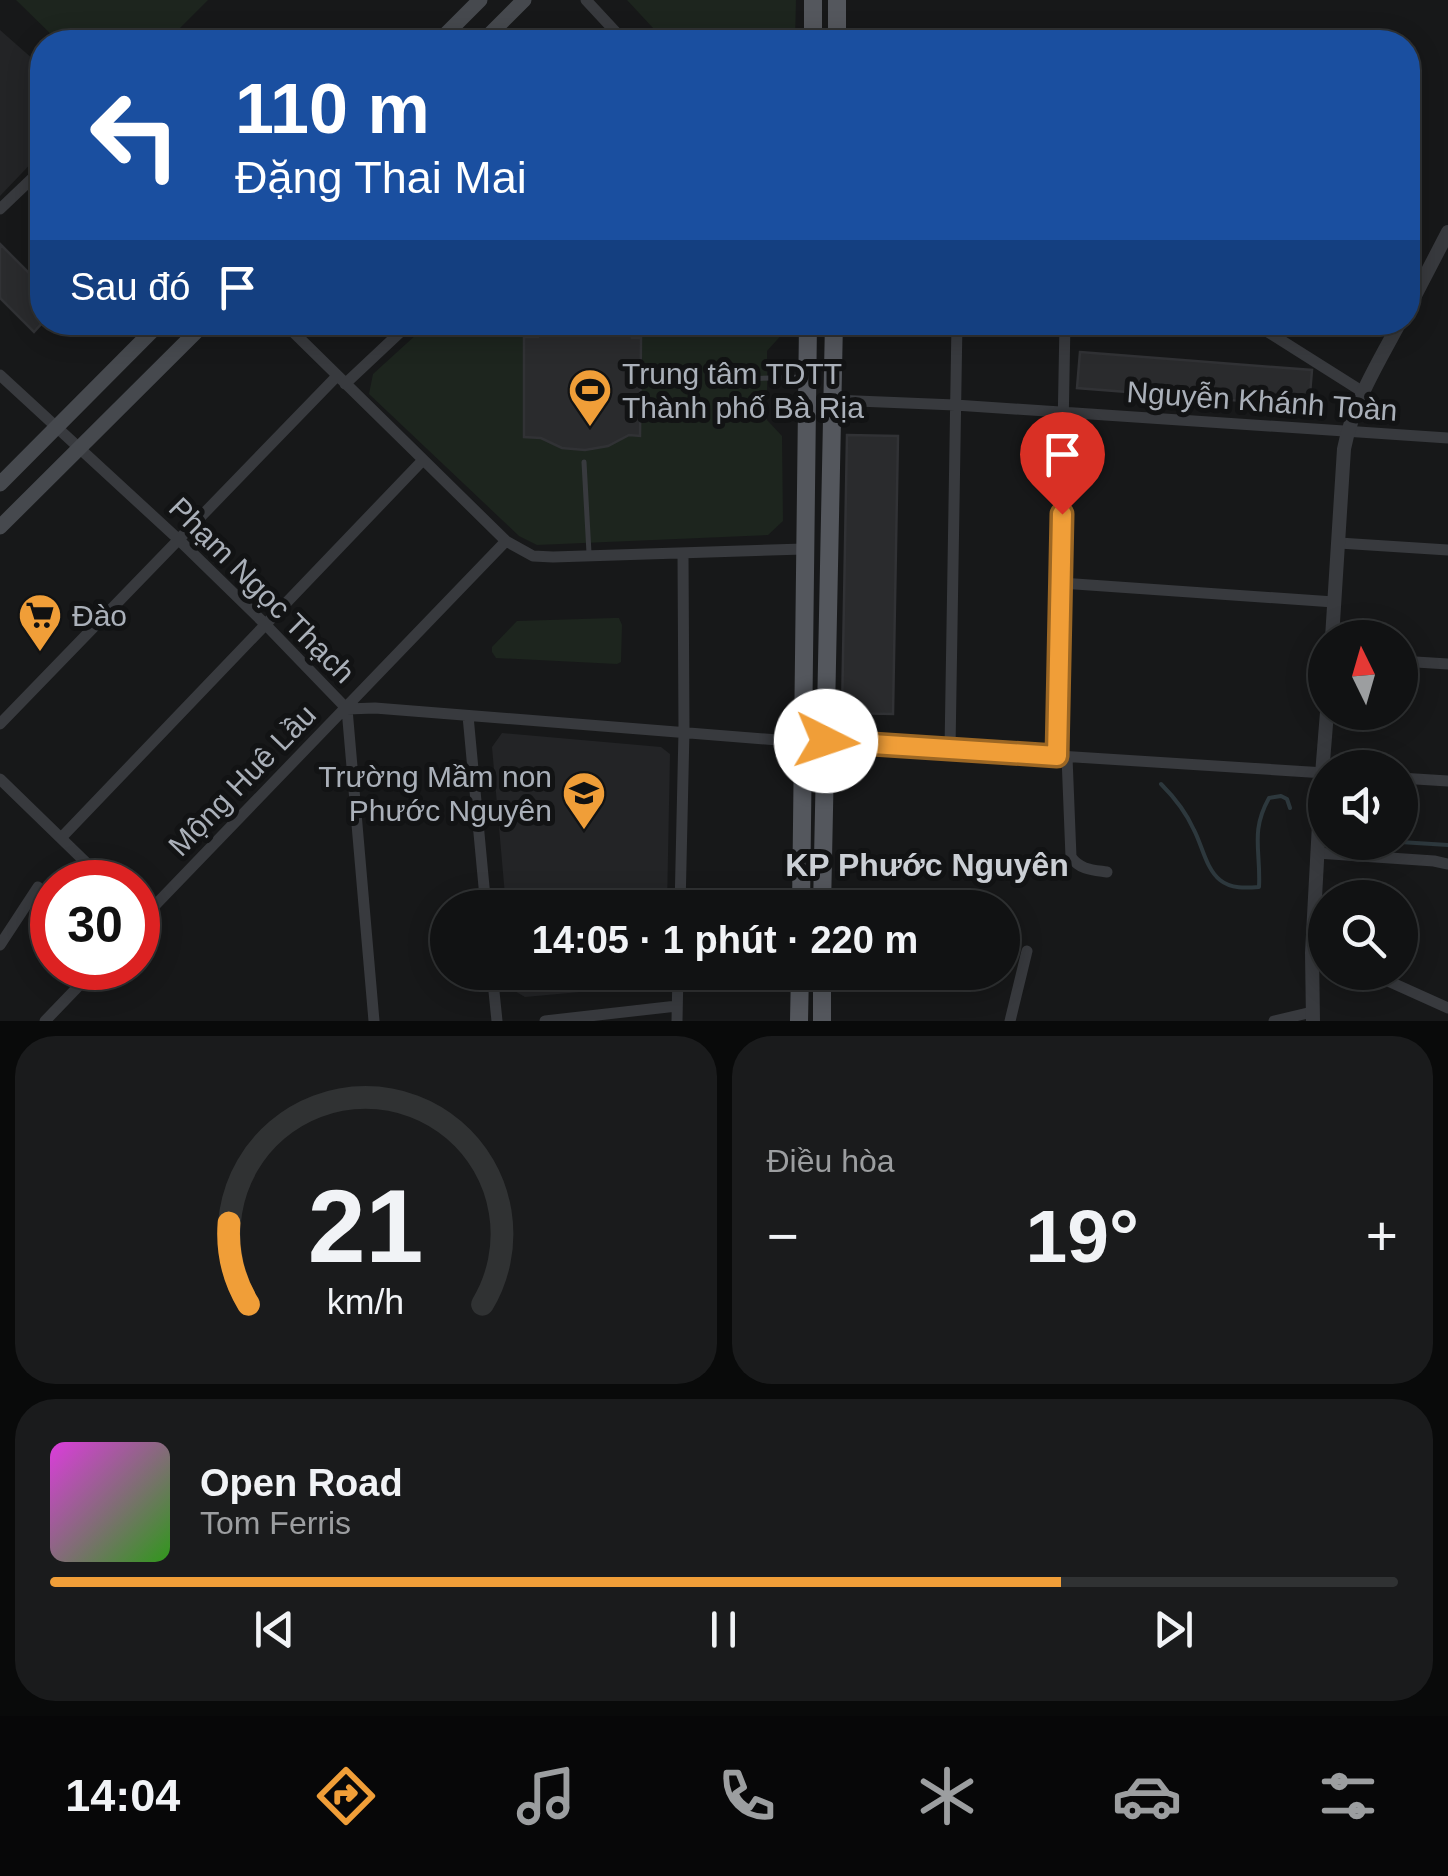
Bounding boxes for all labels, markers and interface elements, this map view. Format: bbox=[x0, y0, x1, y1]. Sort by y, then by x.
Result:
icon: left bbox=[70, 70, 200, 200]
text: 110 m bbox=[235, 70, 430, 148]
text: Đặng Thai Mai bbox=[235, 152, 527, 203]
icon: arrive bbox=[210, 260, 265, 315]
text: Sau đó bbox=[70, 266, 190, 308]
place label: Trung tâm TDTT Thành phố Bà Rịa bbox=[622, 357, 864, 424]
sports icon: Trung tâm TDTT Thành phố Bà Rịa bbox=[567, 367, 613, 428]
street label: Nguyễn Khánh Toàn bbox=[1126, 375, 1398, 427]
pin bbox=[1020, 412, 1105, 515]
icon: arrive bbox=[1035, 427, 1090, 482]
street label: Phạm Ngọc Thạch bbox=[163, 491, 361, 689]
supermarket icon: Đào bbox=[17, 592, 63, 653]
place label: Đào bbox=[72, 599, 127, 632]
north arrow bbox=[1308, 620, 1418, 730]
map controls bbox=[1308, 620, 1418, 990]
position arrow bbox=[774, 689, 878, 793]
street label: Mộng Huê Lầu bbox=[162, 698, 322, 862]
button: sound bbox=[1308, 750, 1418, 860]
place label: Trường Mầm non Phước Nguyên bbox=[318, 760, 552, 827]
school or university icon: Trường Mầm non Phước Nguyên bbox=[561, 770, 607, 831]
district label: KP Phước Nguyên bbox=[785, 847, 1069, 883]
speed limit sign: 30 bbox=[30, 860, 160, 990]
button: search bbox=[1308, 880, 1418, 990]
text: 14:05 · 1 phút · 220 m bbox=[532, 919, 918, 961]
text: Điều hòa bbox=[767, 1143, 895, 1179]
text: 21 bbox=[308, 1168, 424, 1284]
text: 19° bbox=[1026, 1194, 1139, 1278]
text: − bbox=[767, 1205, 799, 1267]
text: + bbox=[1366, 1205, 1398, 1267]
text: km/h bbox=[327, 1282, 404, 1322]
text: Open Road bbox=[200, 1462, 403, 1504]
text: Tom Ferris bbox=[200, 1505, 351, 1541]
icon: previous bbox=[247, 1602, 302, 1657]
icon: pause bbox=[696, 1602, 751, 1657]
icon: next bbox=[1146, 1602, 1201, 1657]
icon: directions bbox=[311, 1761, 381, 1831]
icon: music bbox=[511, 1761, 581, 1831]
icon: phone bbox=[712, 1761, 782, 1831]
icon: climate bbox=[912, 1761, 982, 1831]
icon: car bbox=[1112, 1761, 1182, 1831]
icon: filters bbox=[1313, 1761, 1383, 1831]
text: 14:04 bbox=[65, 1770, 180, 1821]

